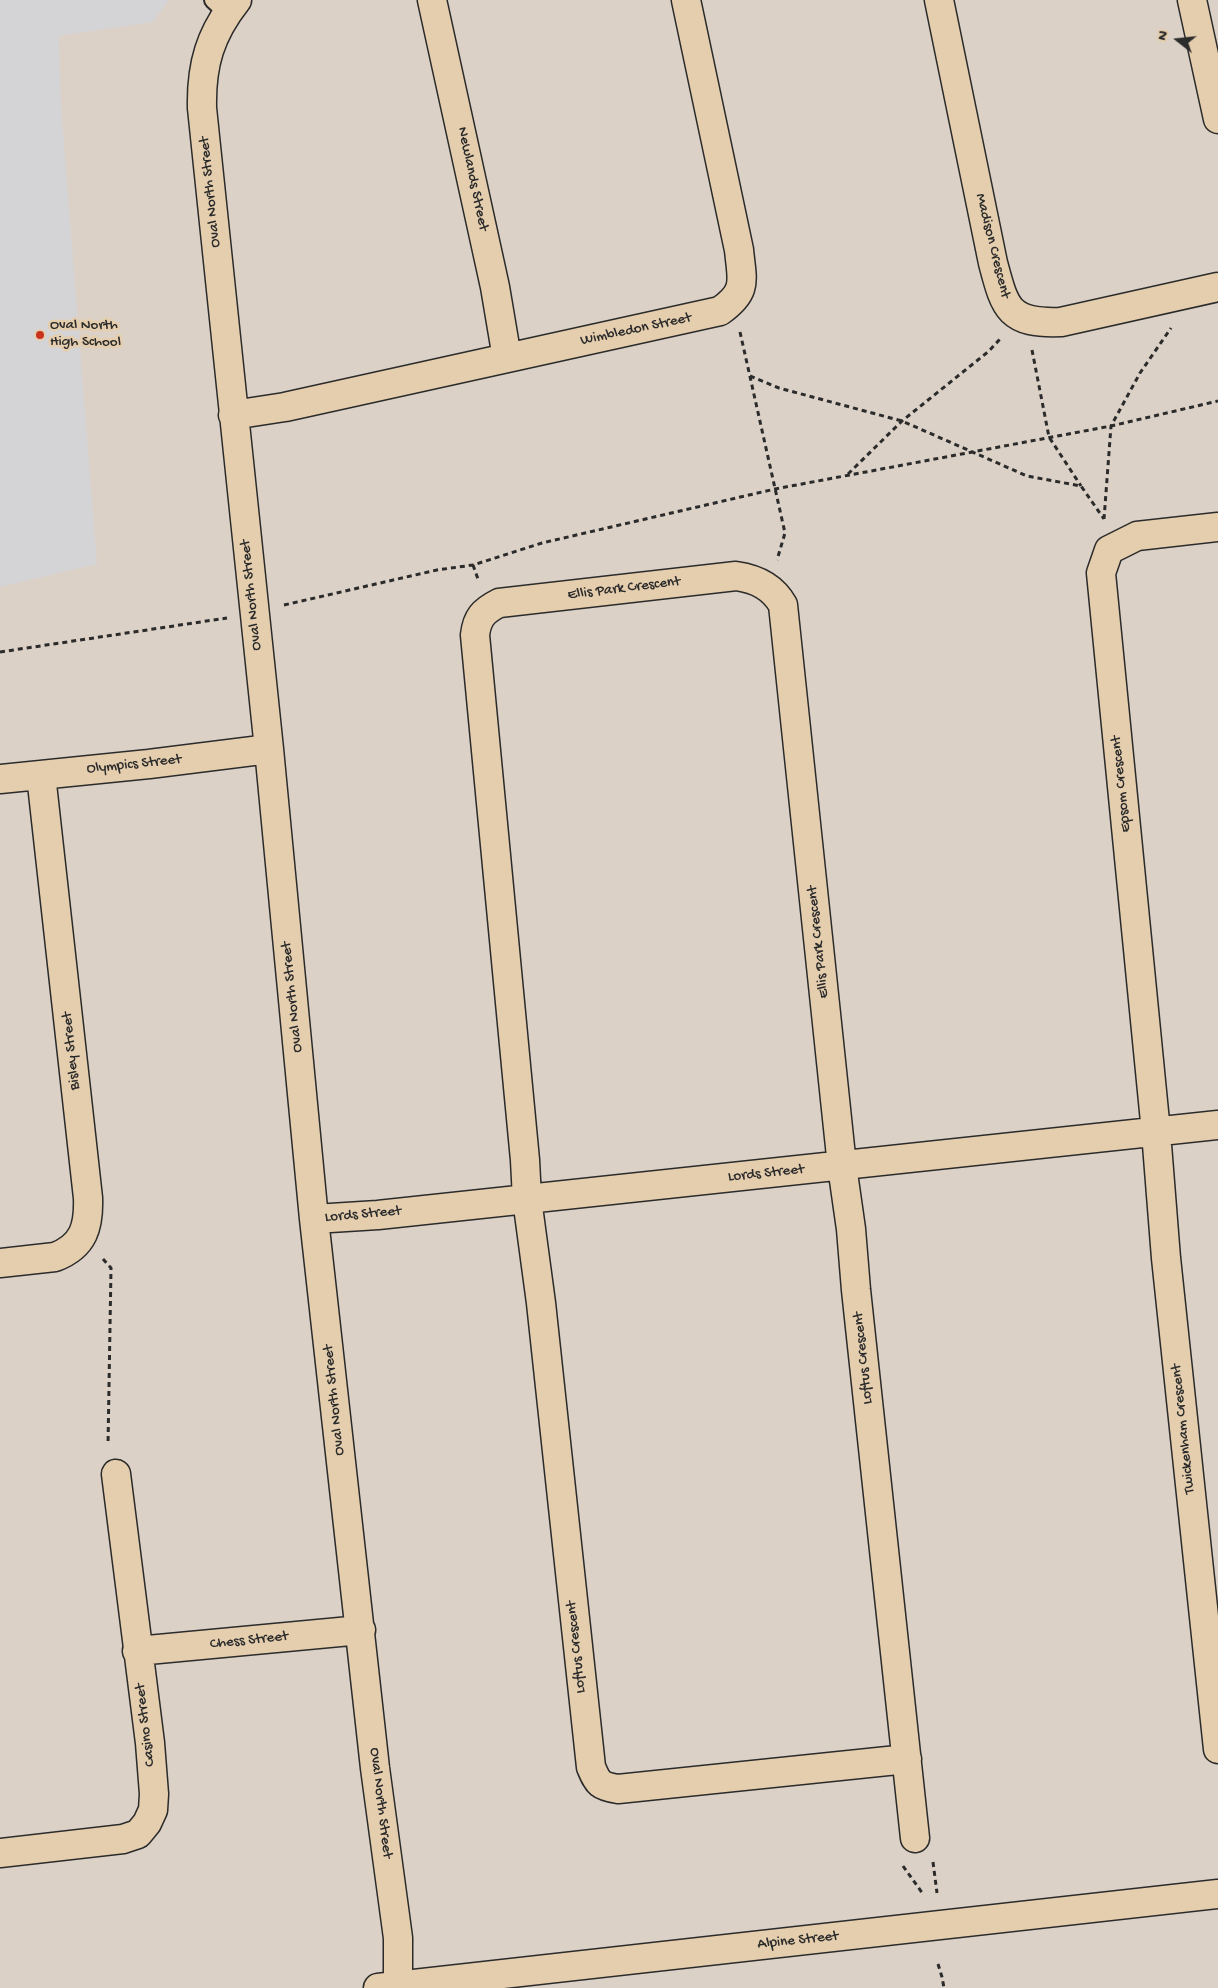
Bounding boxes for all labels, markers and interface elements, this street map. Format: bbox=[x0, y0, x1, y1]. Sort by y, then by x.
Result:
north arrow bbox=[1153, 15, 1203, 65]
text: N bbox=[1154, 29, 1173, 42]
street label: Newlands Street bbox=[452, 125, 492, 233]
street label: Oval North Street bbox=[196, 136, 226, 248]
street label: Madison Crescent bbox=[970, 192, 1014, 300]
street label: Wimbledon Street bbox=[579, 309, 693, 351]
place label: Oval North High School bbox=[50, 317, 121, 352]
marker: Oval North High School bbox=[34, 329, 46, 341]
street label: Oval North Street bbox=[237, 539, 267, 651]
street label: Ellis Park Crescent bbox=[567, 573, 681, 605]
street label: Epsom Crescent bbox=[1108, 735, 1136, 833]
street label: Olympics Street bbox=[86, 751, 182, 779]
street label: Ellis Park Crescent bbox=[804, 885, 834, 999]
street label: Oval North Street bbox=[278, 941, 308, 1053]
street label: Bisley Street bbox=[59, 1011, 85, 1091]
street label: Lords Street bbox=[727, 1161, 805, 1187]
street label: Lords Street bbox=[324, 1203, 402, 1227]
street label: Loftus Crescent bbox=[850, 1311, 878, 1405]
street label: Oval North Street bbox=[320, 1344, 350, 1456]
street label: Twickenham Crescent bbox=[1168, 1363, 1200, 1495]
street label: Loftus Crescent bbox=[563, 1600, 591, 1694]
street label: Chess Street bbox=[209, 1628, 289, 1654]
street label: Casino Street bbox=[132, 1682, 160, 1768]
street label: Oval North Street bbox=[364, 1747, 396, 1859]
street label: Alpine Street bbox=[757, 1928, 839, 1954]

